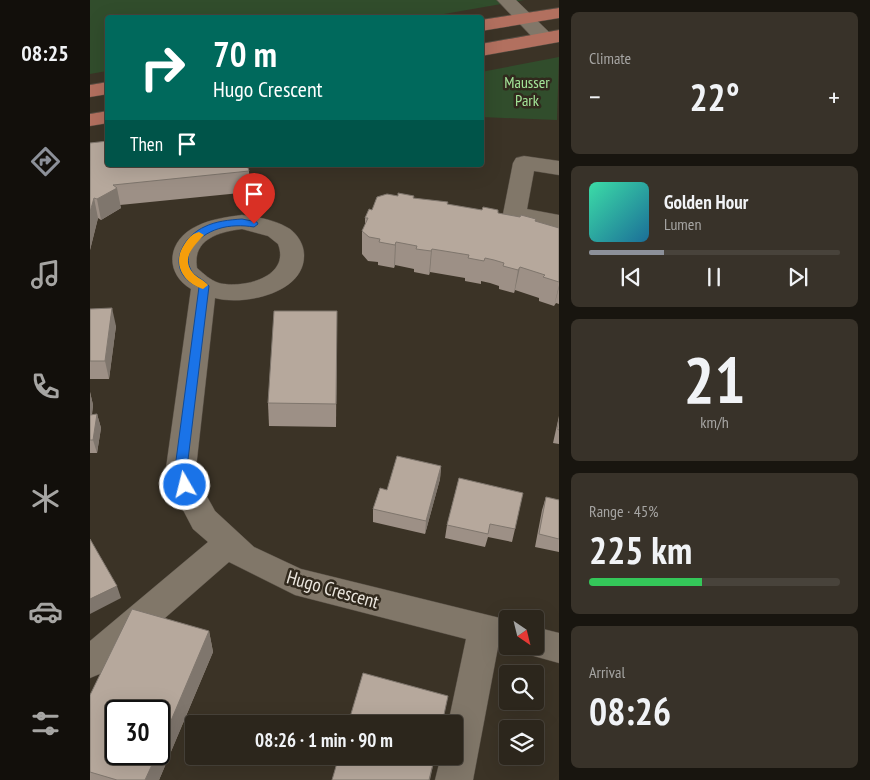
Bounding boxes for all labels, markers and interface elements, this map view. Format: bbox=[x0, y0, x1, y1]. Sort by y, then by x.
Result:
text: 70 m bbox=[213, 31, 277, 77]
icon: right bbox=[130, 35, 195, 100]
text: 08:25 bbox=[21, 39, 69, 67]
text: Climate bbox=[589, 48, 631, 68]
park label: Mausser Park bbox=[504, 72, 550, 110]
text: 22° bbox=[689, 72, 740, 121]
text: Hugo Crescent bbox=[213, 75, 323, 103]
text: − bbox=[589, 78, 601, 115]
text: + bbox=[828, 78, 840, 115]
icon: arrive bbox=[173, 130, 201, 158]
text: Then bbox=[130, 132, 163, 156]
icon: directions bbox=[28, 144, 63, 179]
pin bbox=[233, 173, 275, 224]
icon: arrive bbox=[240, 180, 268, 208]
text: Golden Hour bbox=[664, 190, 748, 214]
text: Lumen bbox=[664, 214, 701, 234]
icon: music bbox=[28, 257, 63, 292]
icon: previous bbox=[617, 263, 645, 291]
icon: pause bbox=[700, 263, 728, 291]
icon: next bbox=[784, 263, 812, 291]
text: 21 bbox=[683, 337, 746, 421]
icon: phone bbox=[28, 369, 63, 404]
text: km/h bbox=[700, 412, 729, 432]
position arrow bbox=[158, 458, 210, 510]
icon: climate bbox=[28, 481, 63, 516]
text: Range · 45% bbox=[589, 501, 658, 521]
text: 225 km bbox=[589, 525, 692, 574]
street label: Hugo Crescent bbox=[284, 564, 383, 614]
icon: car bbox=[28, 594, 63, 629]
north arrow bbox=[499, 610, 544, 655]
map controls bbox=[499, 610, 544, 765]
text: Arrival bbox=[589, 662, 625, 682]
button: search bbox=[499, 665, 544, 710]
text: 08:26 bbox=[589, 686, 671, 735]
speed limit sign: 30 bbox=[105, 700, 170, 765]
icon: filters bbox=[28, 706, 63, 741]
button: layers bbox=[499, 720, 544, 765]
text: 08:26 · 1 min · 90 m bbox=[255, 728, 393, 752]

